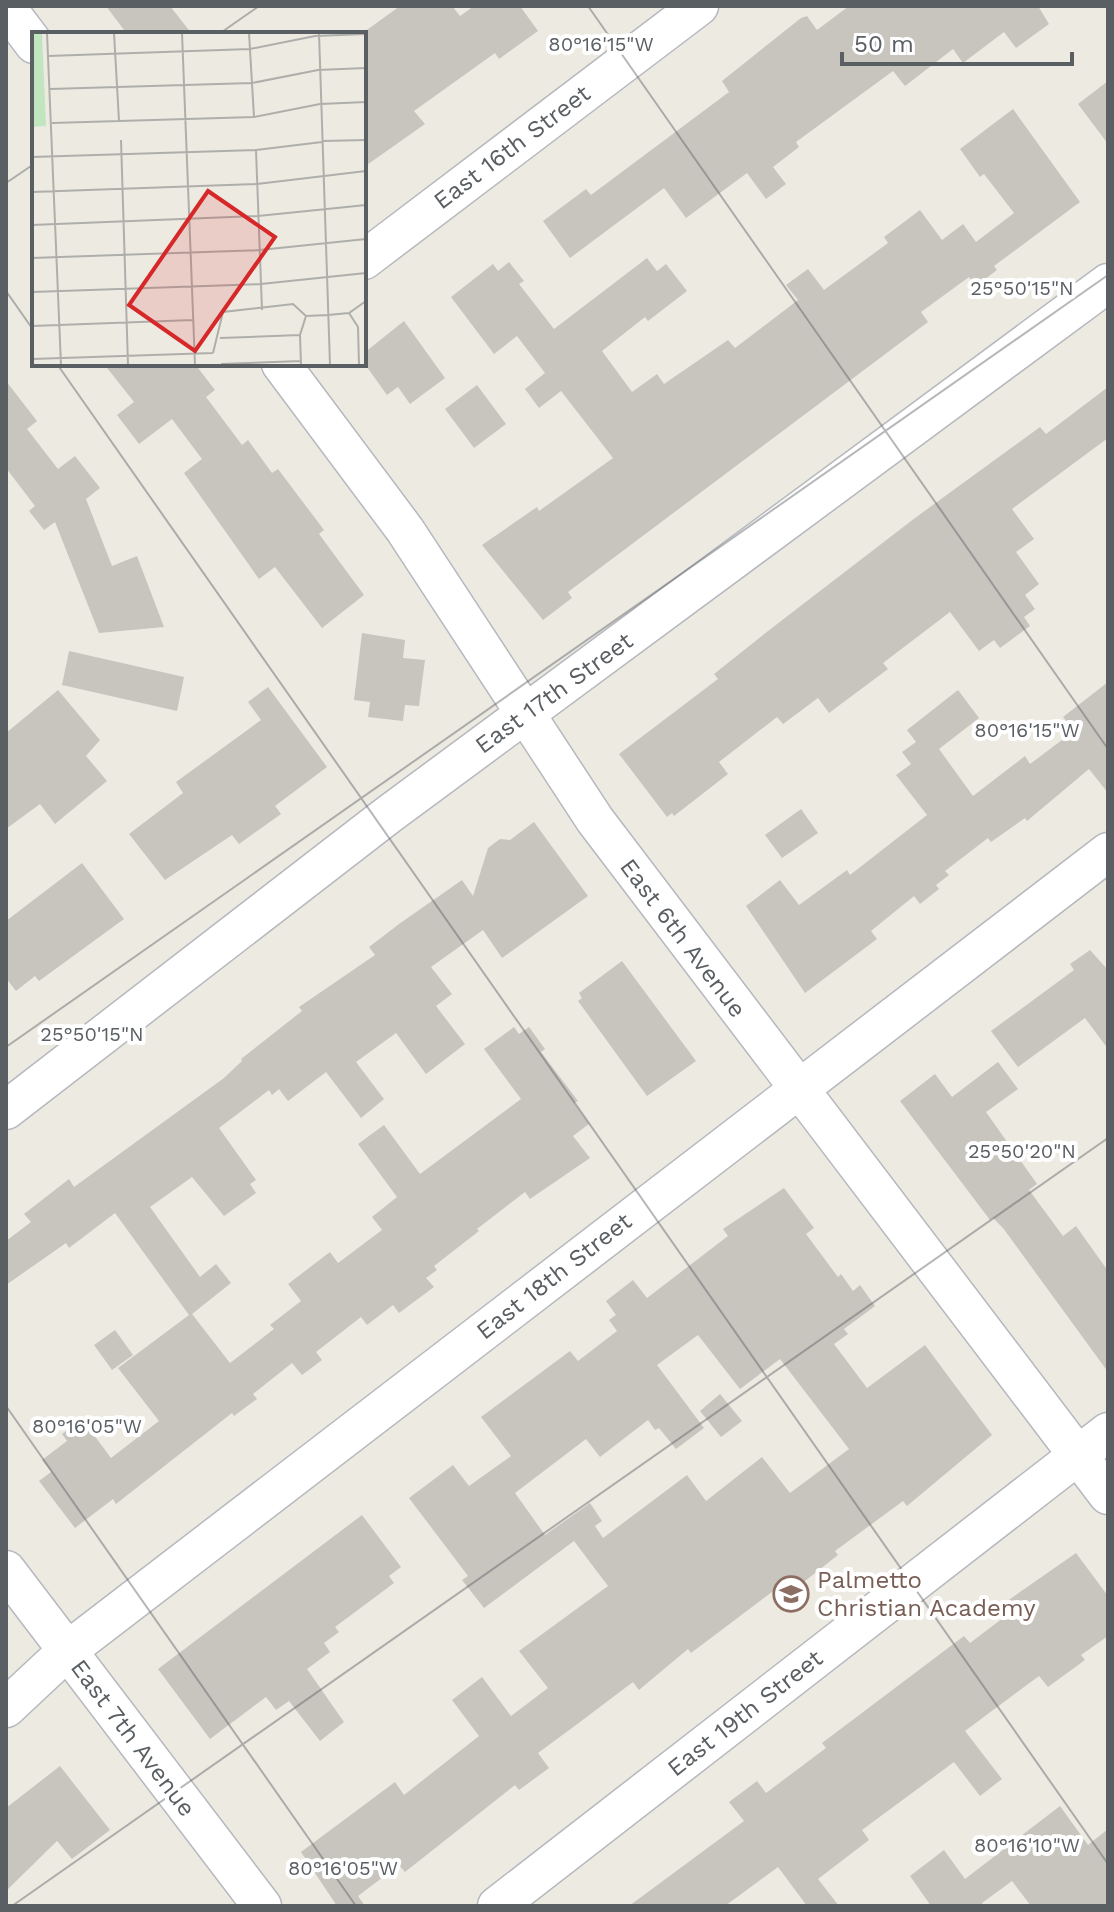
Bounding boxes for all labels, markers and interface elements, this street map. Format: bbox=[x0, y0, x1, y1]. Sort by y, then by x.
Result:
scale bar bbox=[842, 16, 1072, 66]
text: 50 m bbox=[854, 30, 914, 58]
inset map bbox=[32, 32, 366, 366]
text: 80°16'15"W bbox=[548, 32, 654, 56]
street label: East 16th Street bbox=[428, 79, 596, 215]
text: 25°50'15"N bbox=[970, 276, 1074, 300]
street label: East 17th Street bbox=[470, 627, 638, 759]
text: 80°16'15"W bbox=[974, 718, 1080, 742]
street label: East 6th Avenue bbox=[614, 853, 752, 1023]
text: 25°50'15"N bbox=[40, 1022, 144, 1046]
text: 25°50'20"N bbox=[968, 1139, 1076, 1163]
street label: East 18th Street bbox=[471, 1207, 637, 1345]
text: 80°16'05"W bbox=[32, 1414, 142, 1438]
place label: Palmetto Christian Academy bbox=[817, 1566, 1036, 1622]
school or university icon: Palmetto Christian Academy bbox=[772, 1575, 810, 1613]
street label: East 19th Street bbox=[662, 1644, 828, 1782]
street label: East 7th Avenue bbox=[65, 1654, 201, 1822]
text: 80°16'10"W bbox=[974, 1833, 1080, 1857]
text: 80°16'05"W bbox=[288, 1856, 398, 1880]

